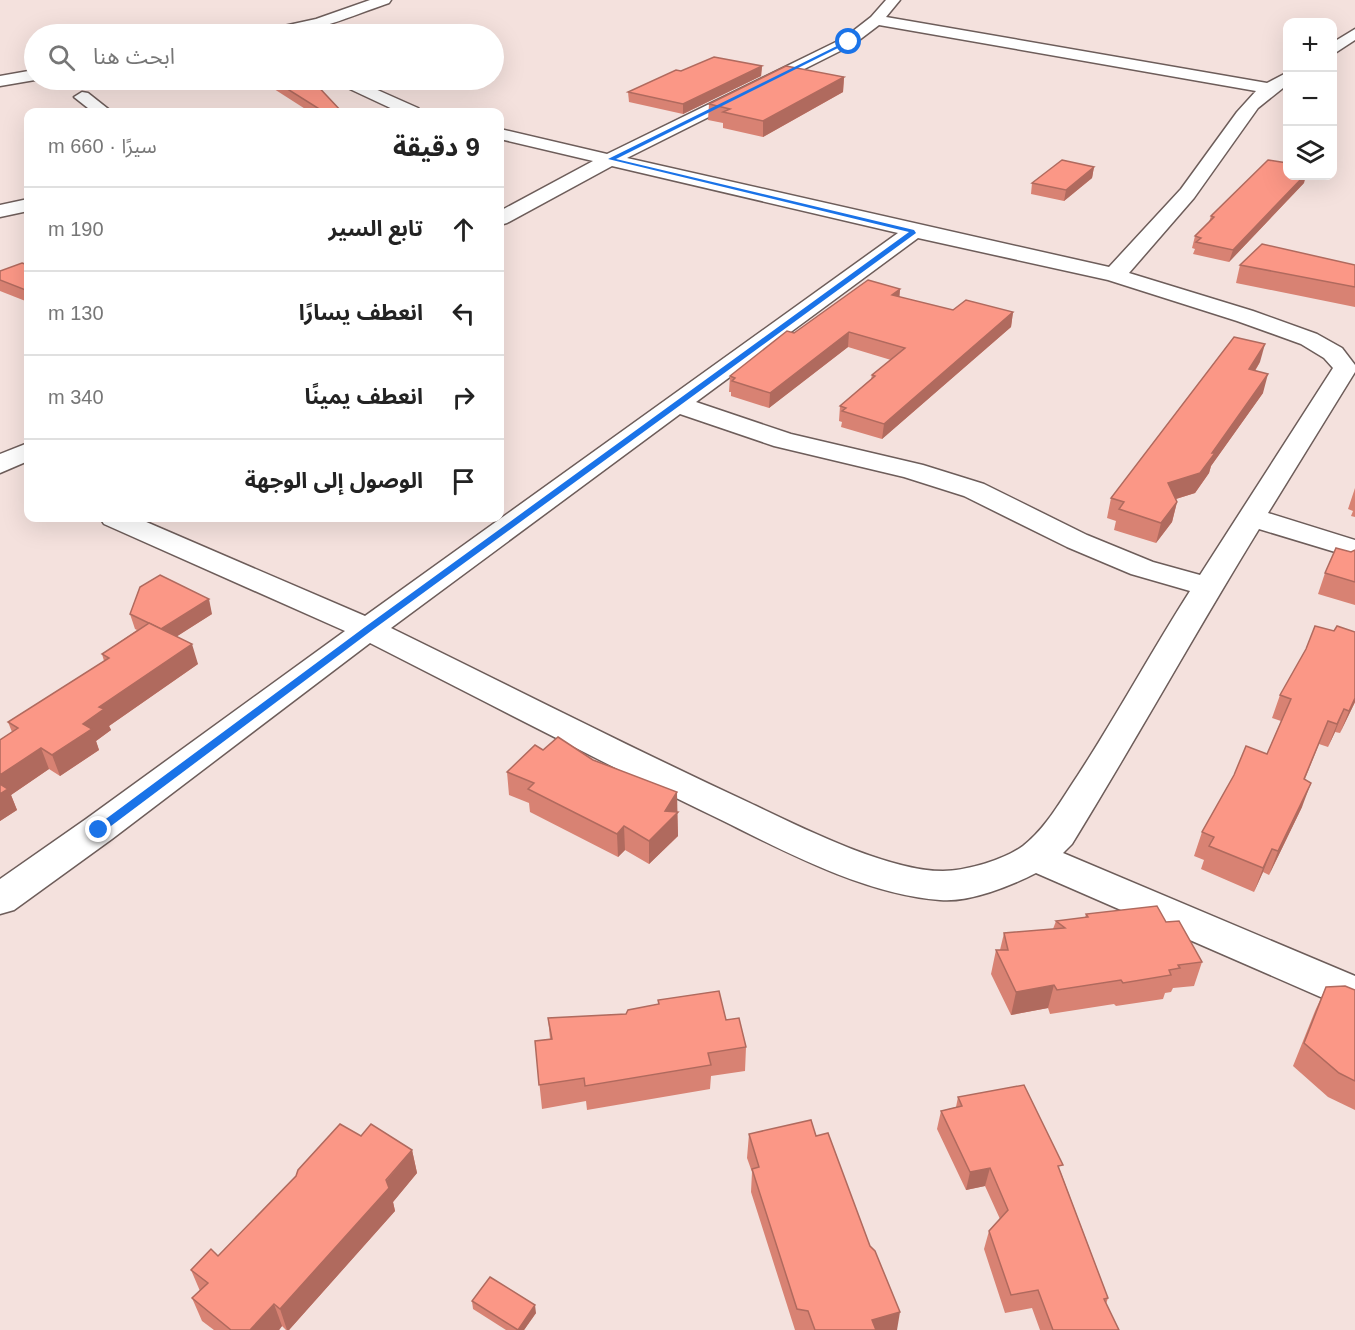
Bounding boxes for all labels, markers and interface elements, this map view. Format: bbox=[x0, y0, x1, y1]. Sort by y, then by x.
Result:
map controls bbox=[1283, 18, 1337, 180]
button: + bbox=[1283, 18, 1337, 72]
search box bbox=[24, 24, 504, 90]
route start bbox=[835, 28, 861, 54]
icon: search bbox=[45, 41, 78, 74]
text: ابحث هنا bbox=[93, 44, 175, 69]
button: − bbox=[1283, 72, 1337, 126]
button: layers bbox=[1283, 126, 1337, 180]
text: 9 دقيقة bbox=[393, 132, 480, 162]
text: سيرًا · 660 m bbox=[48, 135, 157, 157]
icon: ahead bbox=[447, 213, 480, 246]
text: تابع السير bbox=[329, 216, 423, 241]
text: 190 m bbox=[48, 218, 104, 240]
icon: left bbox=[447, 297, 480, 330]
text: انعطف يسارًا bbox=[299, 300, 423, 325]
text: 130 m bbox=[48, 302, 104, 324]
icon: right bbox=[447, 381, 480, 414]
text: انعطف يمينًا bbox=[304, 384, 423, 409]
text: 340 m bbox=[48, 386, 104, 408]
icon: arrive bbox=[447, 465, 480, 498]
text: الوصول إلى الوجهة bbox=[245, 468, 423, 493]
route end bbox=[85, 816, 111, 842]

